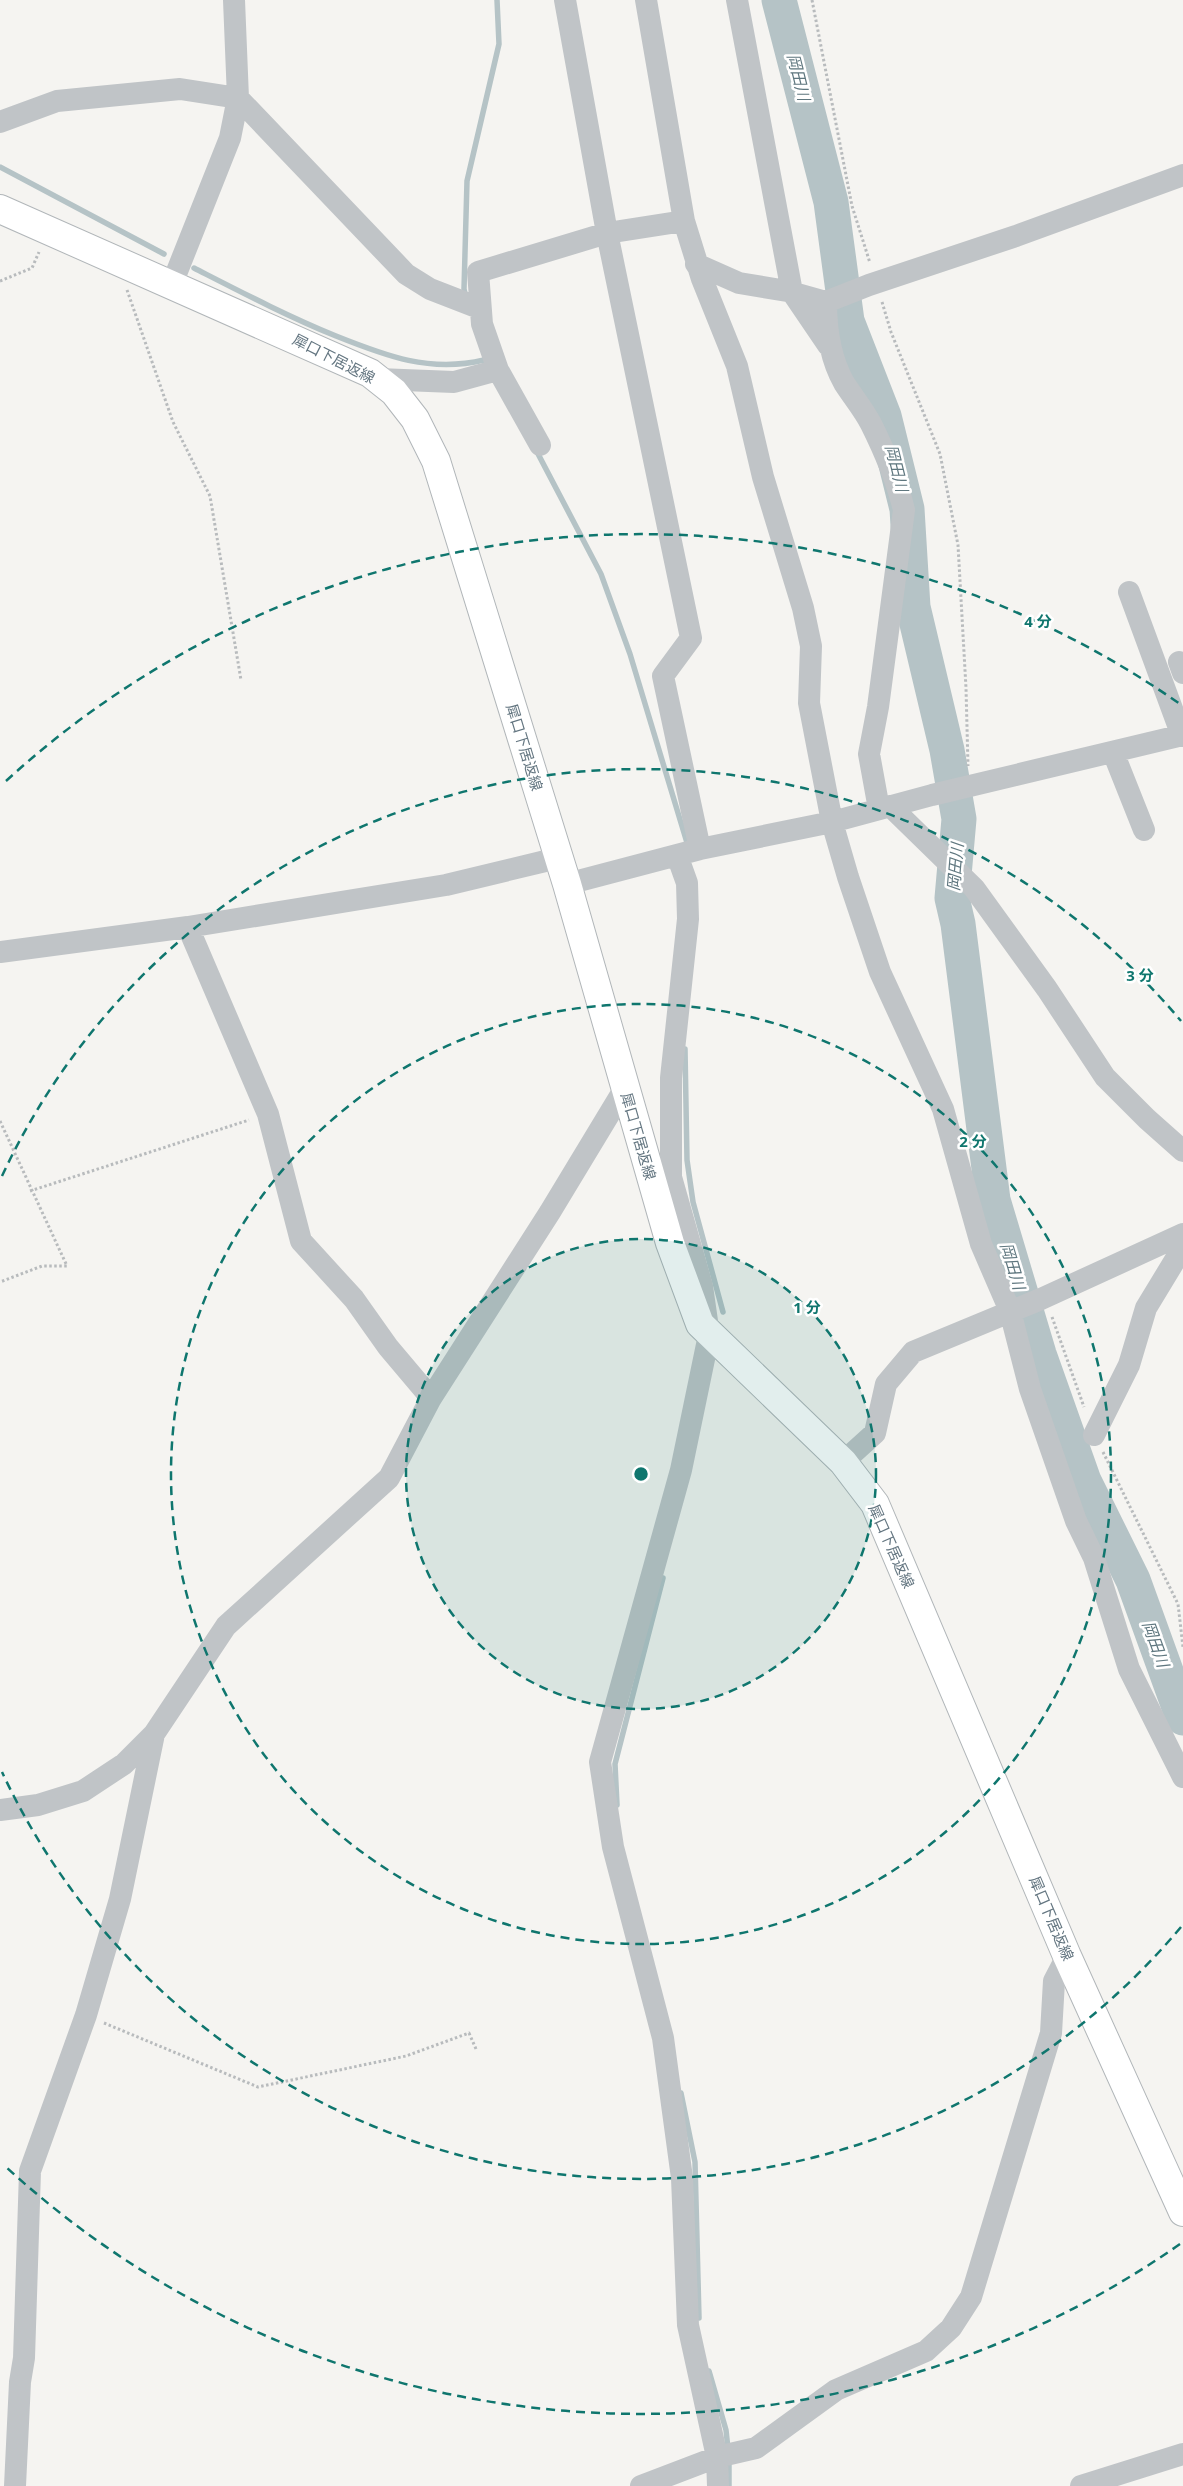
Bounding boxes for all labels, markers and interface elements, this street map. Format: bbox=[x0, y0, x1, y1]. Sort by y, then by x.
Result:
water label: 岡田川 bbox=[783, 51, 816, 105]
street label: 犀口下居返線 bbox=[289, 329, 379, 387]
water label: 岡田川 bbox=[881, 442, 914, 496]
text: 4 分 bbox=[1024, 611, 1052, 631]
street label: 犀口下居返線 bbox=[502, 701, 548, 793]
water label: 岡田川 bbox=[942, 840, 968, 892]
text: 3 分 bbox=[1126, 965, 1154, 985]
street label: 犀口下居返線 bbox=[617, 1090, 661, 1182]
text: 2 分 bbox=[959, 1131, 987, 1151]
water label: 岡田川 bbox=[995, 1240, 1031, 1294]
text: 1 分 bbox=[793, 1297, 821, 1317]
centre of rings bbox=[632, 1465, 650, 1483]
street label: 犀口下居返線 bbox=[865, 1501, 919, 1591]
water label: 岡田川 bbox=[1137, 1618, 1175, 1672]
street label: 犀口下居返線 bbox=[1025, 1873, 1079, 1963]

